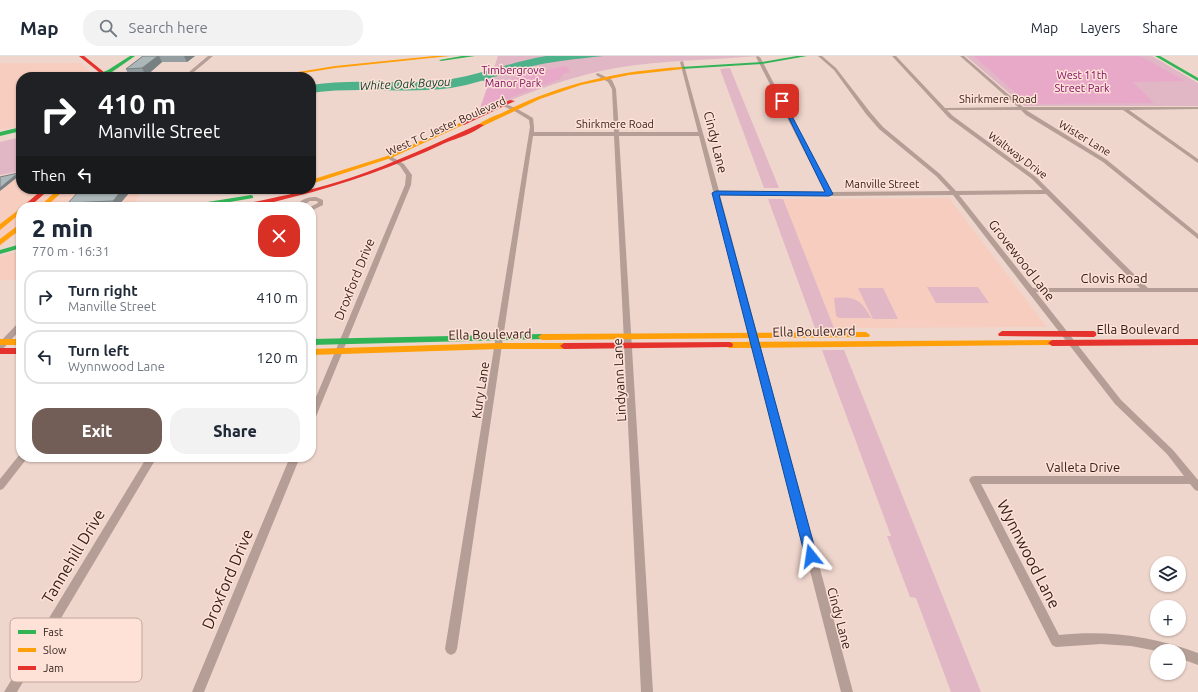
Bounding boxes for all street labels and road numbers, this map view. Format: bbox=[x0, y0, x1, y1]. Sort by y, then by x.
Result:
street label: Shirkmere Road bbox=[959, 93, 1037, 105]
street label: West T C Jester Boulevard bbox=[385, 94, 507, 158]
street label: Cindy Lane bbox=[702, 110, 730, 174]
street label: Shirkmere Road bbox=[576, 118, 654, 130]
street label: Wister Lane bbox=[1057, 118, 1113, 158]
street label: Waltway Drive bbox=[986, 129, 1050, 181]
street label: Manville Street bbox=[845, 178, 920, 190]
street label: Grovewood Lane bbox=[986, 217, 1058, 303]
street label: Droxford Drive bbox=[331, 236, 377, 322]
street label: Clovis Road bbox=[1080, 271, 1148, 285]
street label: Ella Boulevard bbox=[1096, 322, 1180, 336]
street label: Ella Boulevard bbox=[772, 323, 856, 339]
street label: Ella Boulevard bbox=[448, 326, 532, 342]
street label: Lindyann Lane bbox=[610, 338, 628, 422]
street label: Kury Lane bbox=[469, 360, 491, 420]
street label: Valleta Drive bbox=[1046, 460, 1120, 474]
street label: Wynnwood Lane bbox=[994, 497, 1064, 611]
street label: Tannehill Drive bbox=[38, 506, 108, 606]
street label: Droxford Drive bbox=[198, 526, 256, 632]
street label: Cindy Lane bbox=[825, 586, 855, 650]

